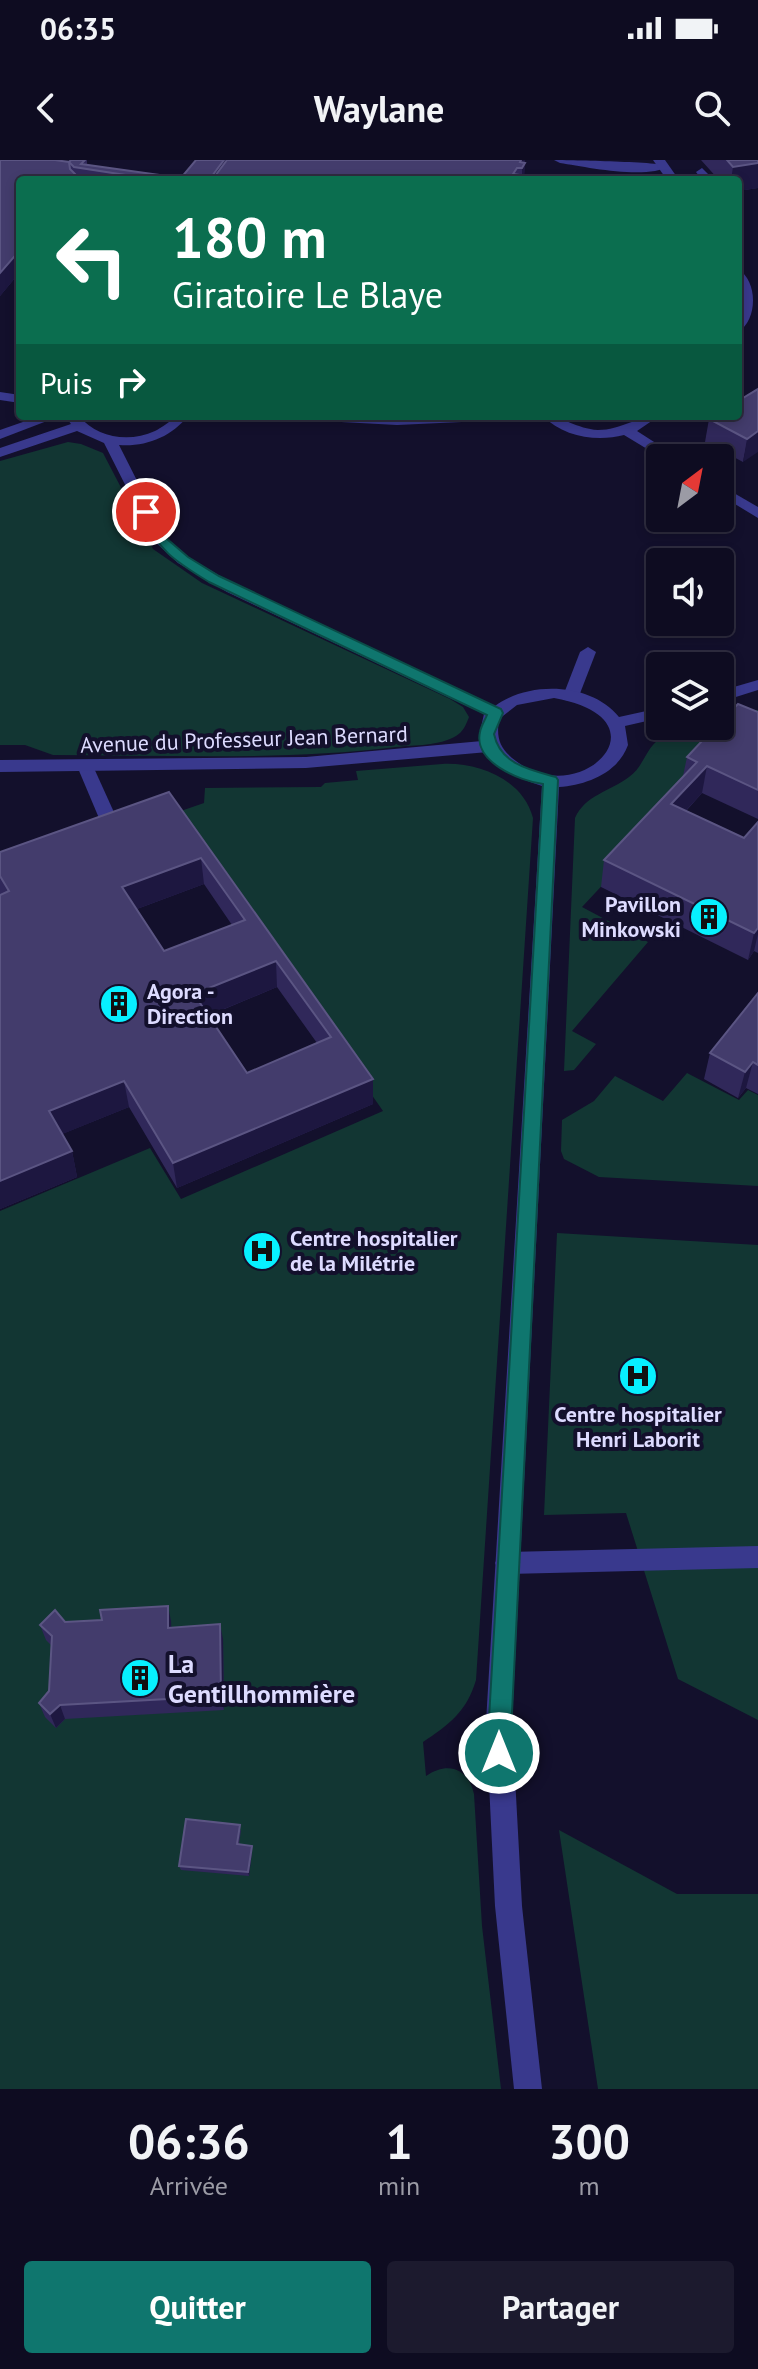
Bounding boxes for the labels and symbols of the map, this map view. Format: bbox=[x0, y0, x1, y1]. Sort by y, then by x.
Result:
north arrow bbox=[646, 444, 734, 532]
pin bbox=[112, 478, 180, 546]
street label: Avenue du Professeur Jean Bernard bbox=[80, 719, 408, 759]
place label: Pavillon Minkowski bbox=[581, 890, 681, 943]
building icon: Pavillon Minkowski bbox=[688, 896, 730, 938]
place label: Agora - Direction bbox=[147, 977, 233, 1030]
building icon: Agora - Direction bbox=[98, 983, 140, 1025]
place label: Centre hospitalier de la Milétrie bbox=[290, 1224, 458, 1277]
hospital icon: Centre hospitalier de la Milétrie bbox=[241, 1230, 283, 1272]
hospital icon: Centre hospitalier Henri Laborit bbox=[617, 1355, 659, 1397]
place label: Centre hospitalier Henri Laborit bbox=[554, 1400, 722, 1453]
place label: La Gentillhommière bbox=[168, 1647, 355, 1710]
building icon: La Gentillhommière bbox=[119, 1657, 161, 1699]
position arrow bbox=[457, 1711, 541, 1795]

